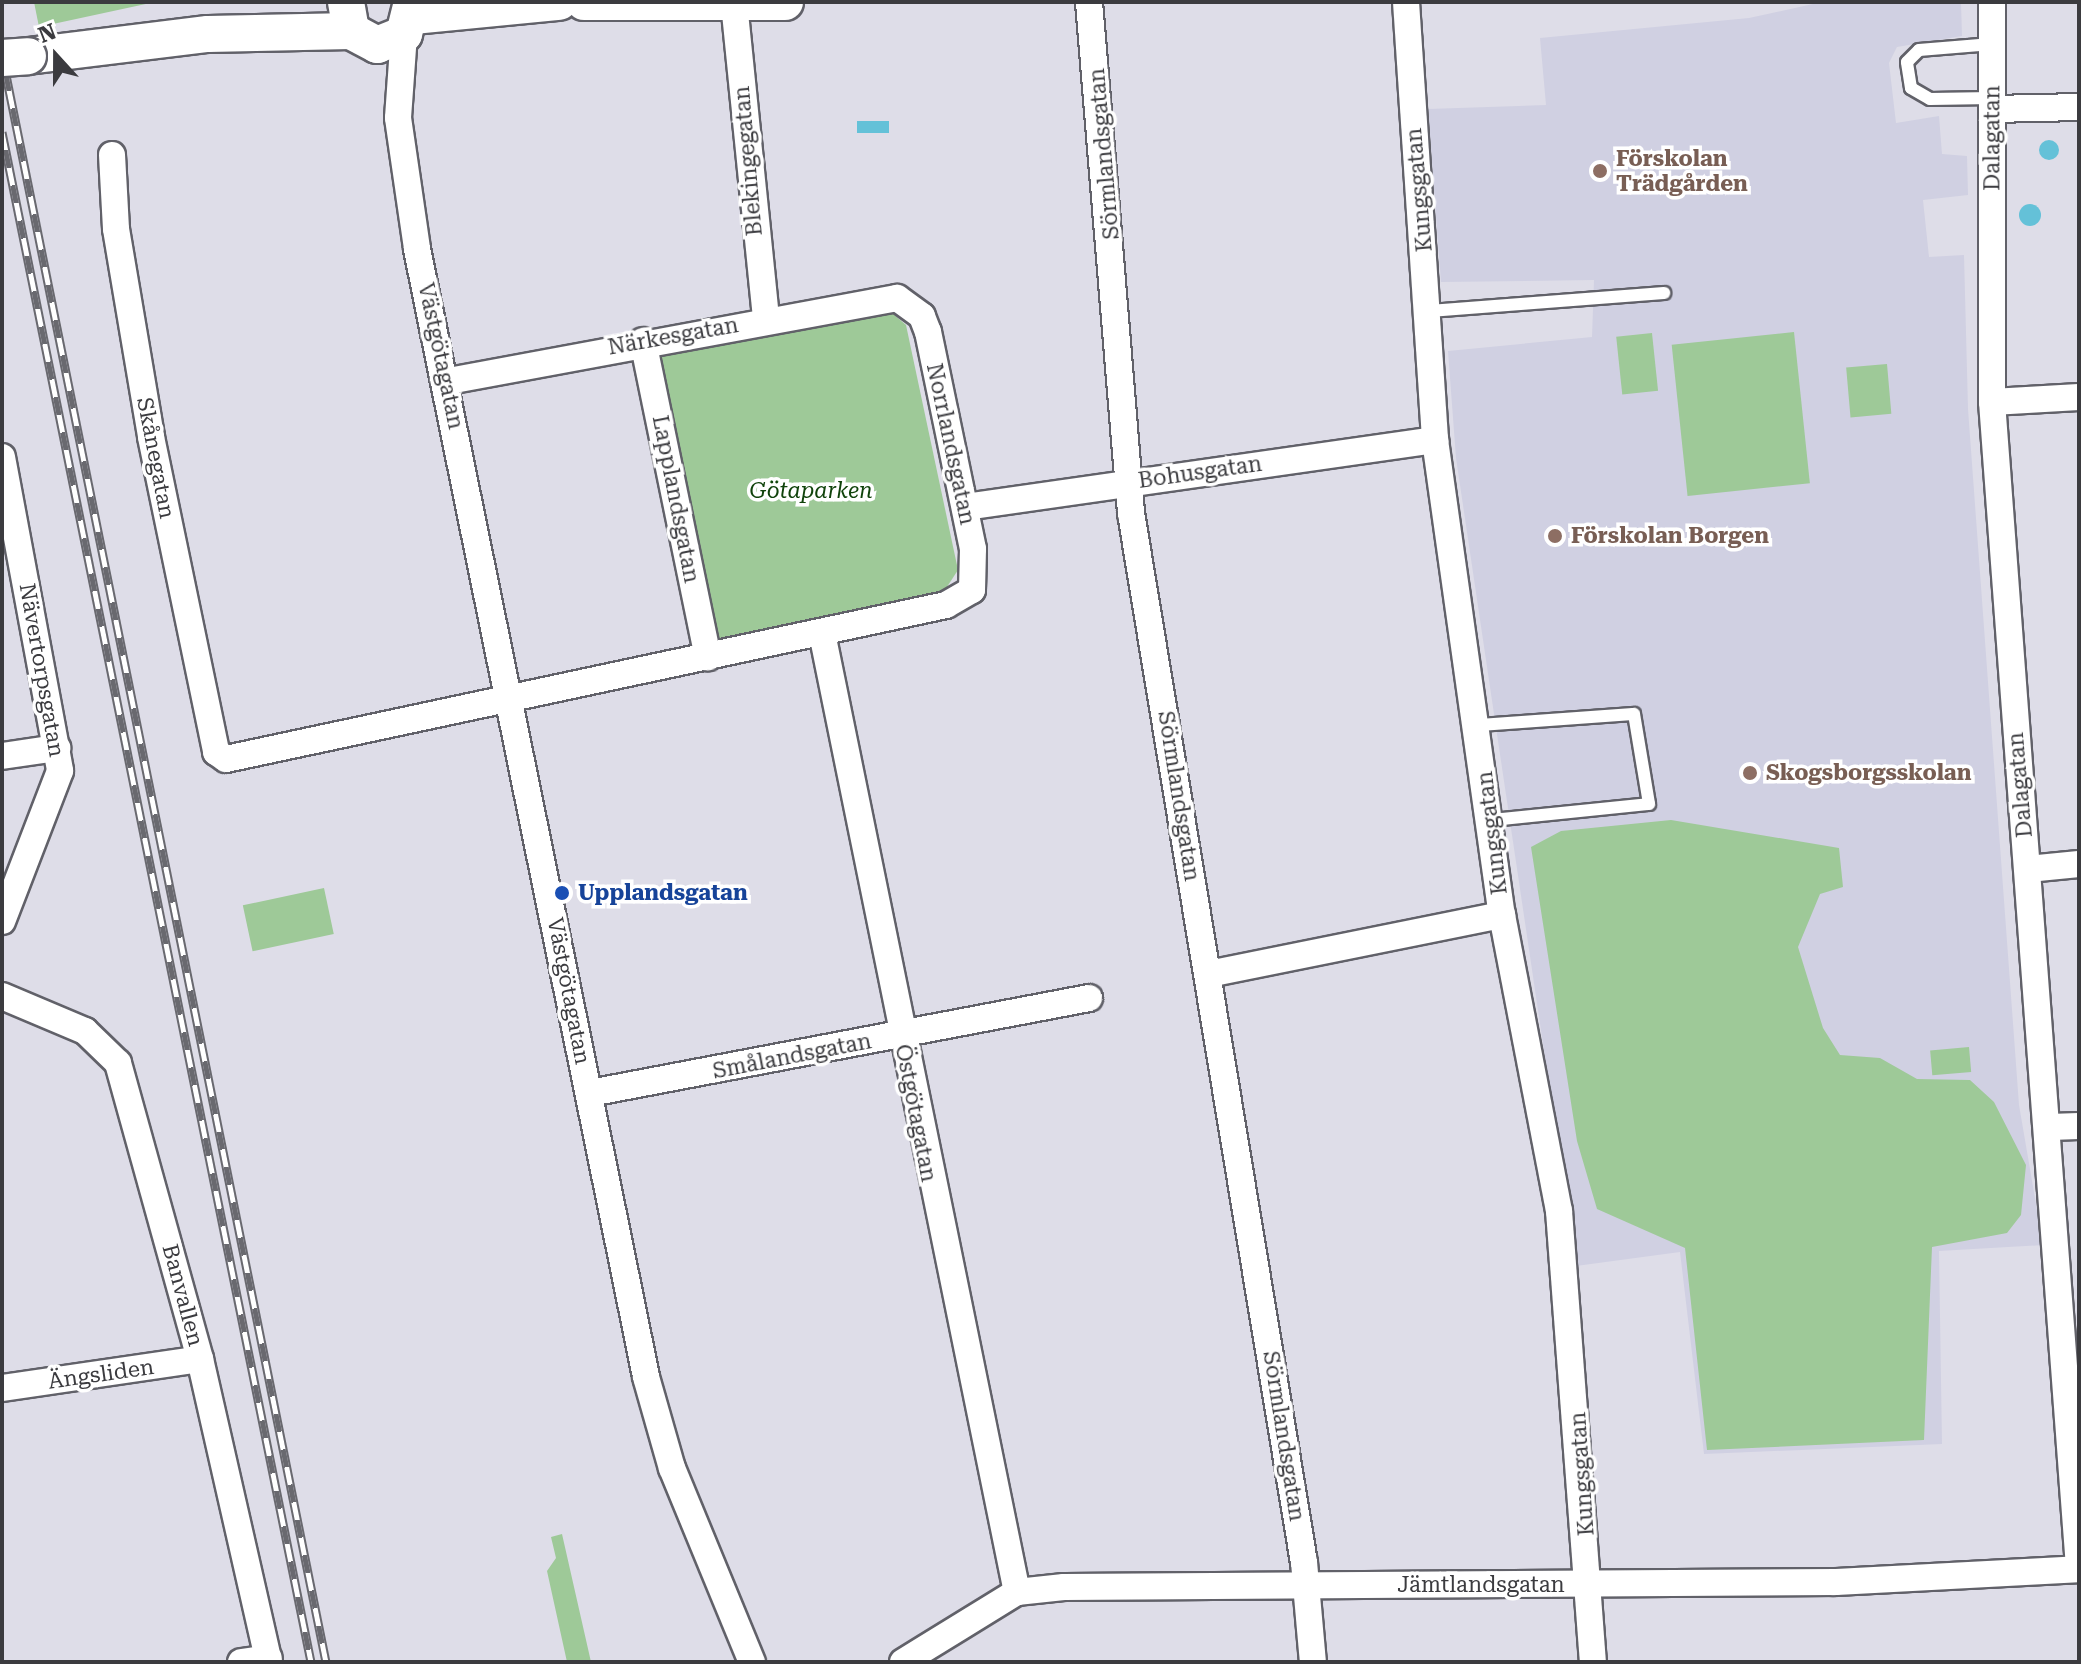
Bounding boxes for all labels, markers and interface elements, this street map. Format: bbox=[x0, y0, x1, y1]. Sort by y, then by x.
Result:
north arrow bbox=[16, 16, 96, 96]
text: N bbox=[35, 18, 60, 48]
street label: Sörmlandsgatan bbox=[1083, 67, 1125, 241]
street label: Blekingegatan bbox=[728, 85, 768, 237]
street label: Dalagatan bbox=[1979, 85, 2005, 191]
street label: Kungsgatan bbox=[1400, 127, 1438, 253]
place label: Förskolan Trädgården bbox=[1616, 145, 1748, 196]
marker: Förskolan Trädgården bbox=[1591, 162, 1609, 180]
street label: Västgötagatan bbox=[413, 280, 469, 432]
street label: Närkesgatan bbox=[606, 312, 740, 360]
street label: Norrlandsgatan bbox=[921, 361, 981, 527]
street label: Skånegatan bbox=[131, 395, 181, 521]
street label: Lapplandsgatan bbox=[647, 413, 705, 585]
street label: Bohusgatan bbox=[1136, 450, 1264, 494]
park label: Götaparken bbox=[749, 478, 873, 504]
place label: Förskolan Borgen bbox=[1571, 523, 1769, 549]
marker: Förskolan Borgen bbox=[1546, 527, 1564, 545]
street label: Nävertorpsgatan bbox=[14, 581, 70, 759]
street label: Sörmlandsgatan bbox=[1153, 709, 1205, 883]
street label: Dalagatan bbox=[2002, 731, 2038, 839]
place label: Skogsborgsskolan bbox=[1766, 760, 1972, 786]
marker: Skogsborgsskolan bbox=[1741, 764, 1759, 782]
street label: Kungsgatan bbox=[1471, 770, 1513, 896]
place label: Upplandsgatan bbox=[578, 880, 748, 906]
marker: Upplandsgatan bbox=[553, 884, 571, 902]
street label: Västgötagatan bbox=[542, 915, 596, 1067]
street label: Smålandsgatan bbox=[710, 1028, 874, 1084]
street label: Östgötagatan bbox=[890, 1042, 942, 1184]
street label: Banvallen bbox=[157, 1241, 209, 1349]
street label: Sörmlandsgatan bbox=[1258, 1349, 1310, 1523]
street label: Ängsliden bbox=[46, 1354, 156, 1394]
street label: Kungsgatan bbox=[1565, 1411, 1599, 1537]
street label: Jämtlandsgatan bbox=[1397, 1572, 1565, 1598]

